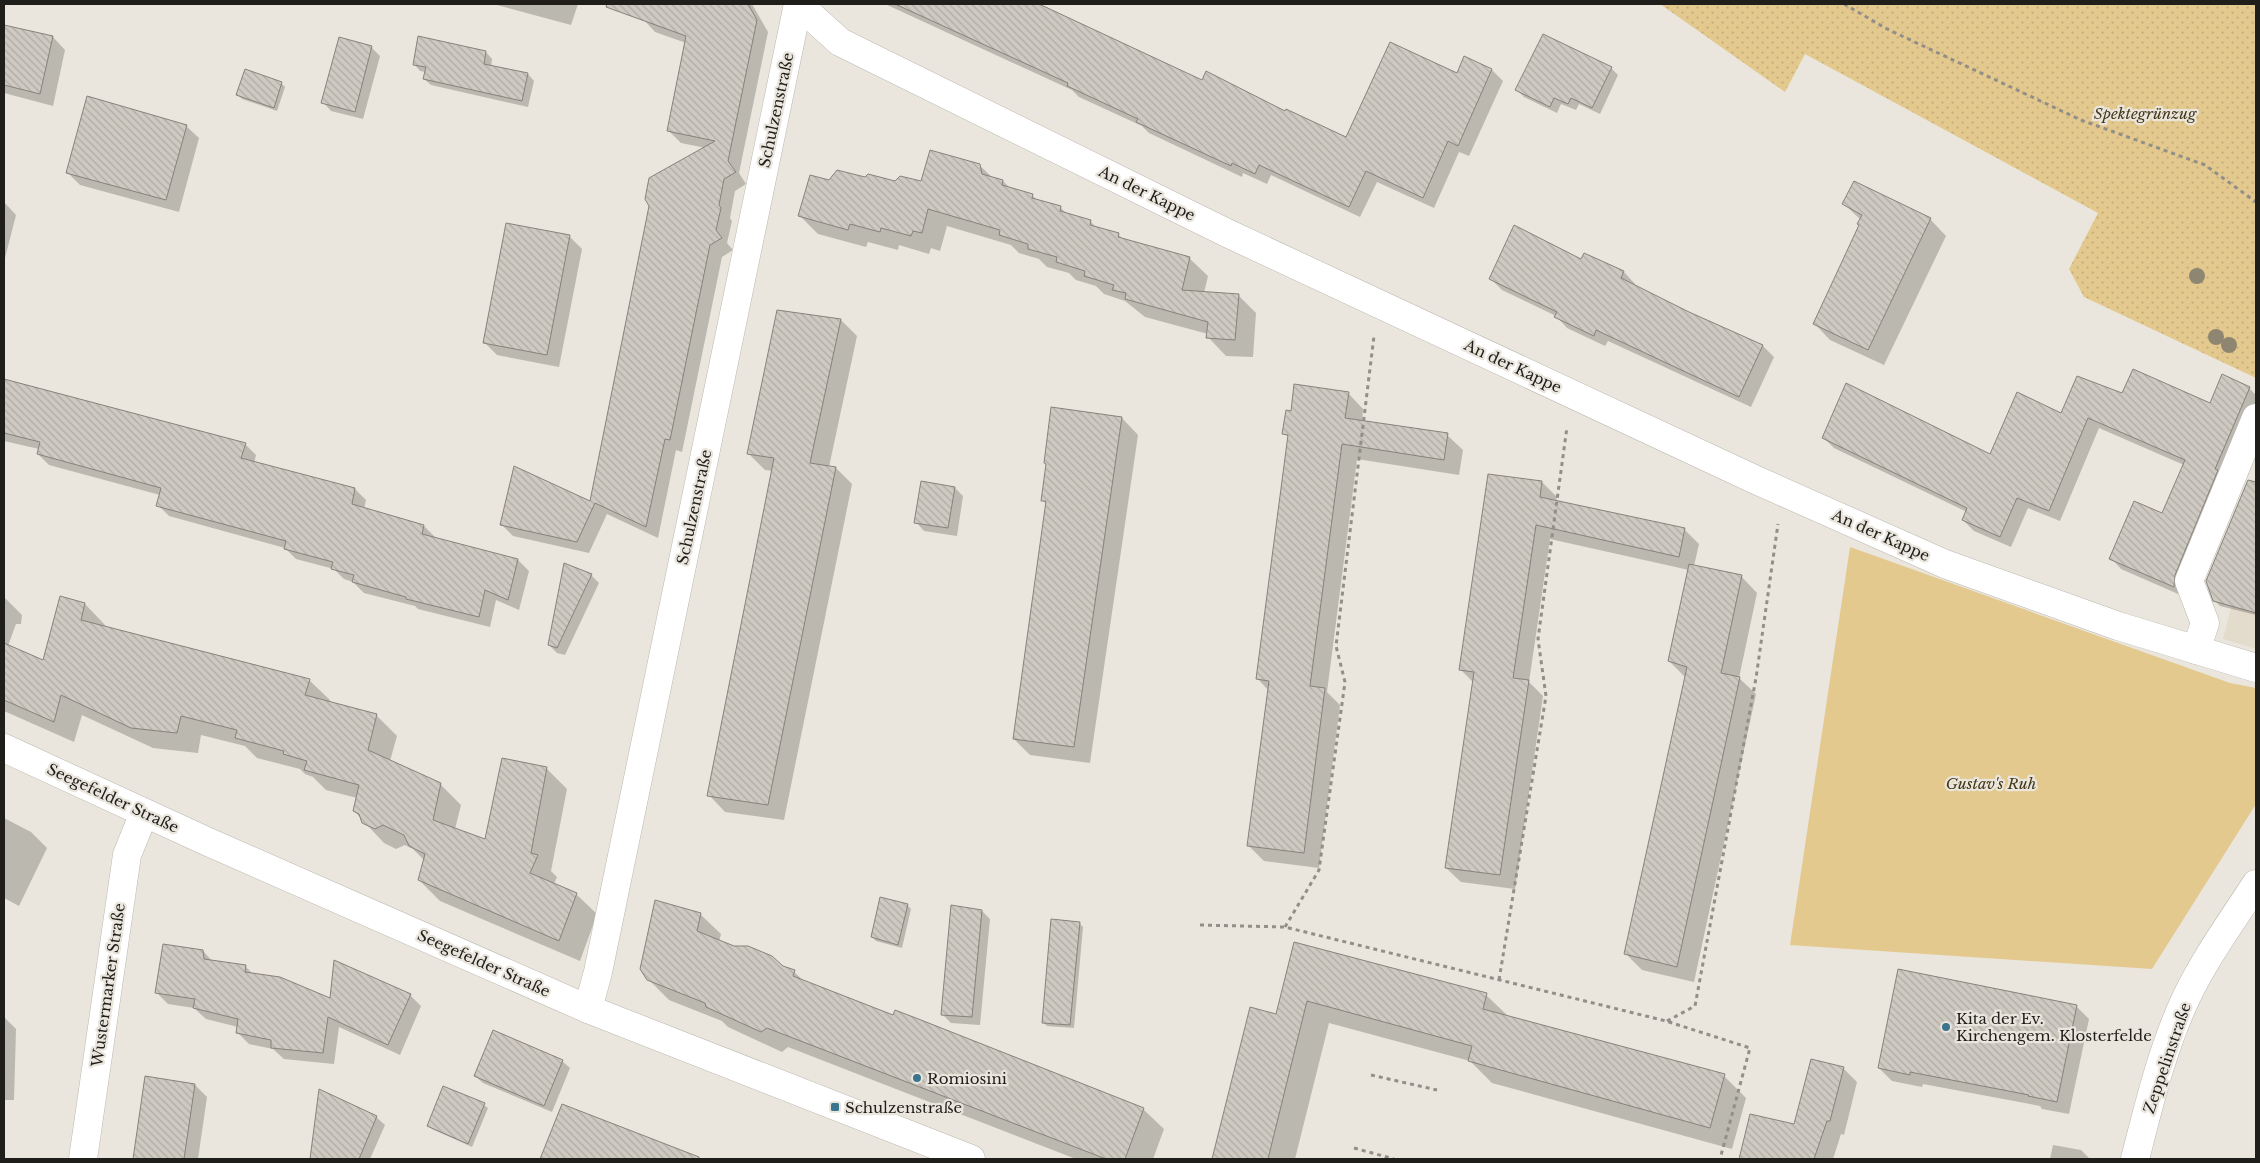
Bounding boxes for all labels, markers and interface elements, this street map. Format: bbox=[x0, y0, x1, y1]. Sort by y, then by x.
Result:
street label: Schulzenstraße bbox=[755, 51, 797, 169]
park label: Spektegrünzug bbox=[2094, 104, 2197, 123]
street label: An der Kappe bbox=[1095, 161, 1198, 225]
street label: An der Kappe bbox=[1461, 335, 1565, 397]
street label: Schulzenstraße bbox=[673, 448, 715, 566]
street label: An der Kappe bbox=[1828, 505, 1933, 565]
street label: Seegefelder Straße bbox=[44, 759, 182, 837]
park label: Gustav's Ruh bbox=[1946, 774, 2037, 793]
street label: Wustermarker Straße bbox=[87, 902, 129, 1069]
street label: Seegefelder Straße bbox=[415, 925, 553, 1001]
street label: Zeppelinstraße bbox=[2139, 1000, 2195, 1116]
place label: Kita der Ev. Kirchengem. Klosterfelde bbox=[1956, 1009, 2152, 1045]
marker: Kita der Ev. Kirchengem. Klosterfelde bbox=[1940, 1021, 1952, 1033]
place label: Romiosini bbox=[927, 1069, 1007, 1088]
marker: Romiosini bbox=[911, 1072, 923, 1084]
place label: Schulzenstraße bbox=[845, 1098, 962, 1117]
marker: Schulzenstraße bbox=[829, 1101, 841, 1113]

